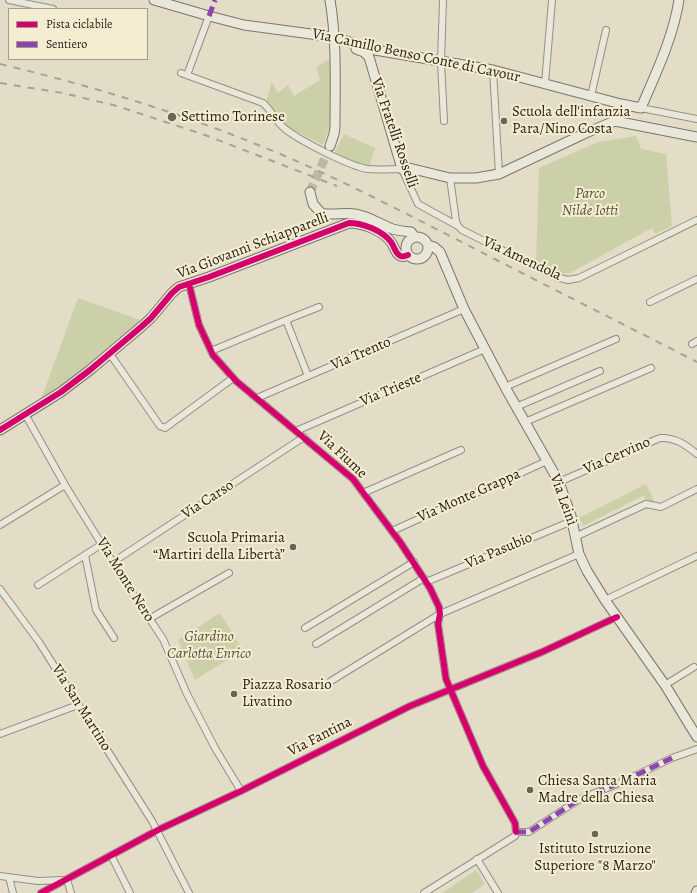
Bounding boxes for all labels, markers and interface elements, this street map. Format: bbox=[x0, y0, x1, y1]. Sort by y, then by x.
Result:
legend bbox=[8, 8, 148, 60]
text: Pista ciclabile bbox=[46, 16, 113, 32]
street label: Via Camillo Benso Conte di Cavour bbox=[310, 25, 522, 87]
text: Sentiero bbox=[46, 36, 87, 52]
street label: Via Fratelli Rosselli bbox=[367, 76, 421, 190]
place label: Scuola dell'infanzia Para/Nino Costa bbox=[512, 103, 631, 138]
place label: Settimo Torinese bbox=[181, 108, 285, 126]
marker: Settimo Torinese bbox=[166, 111, 178, 123]
marker: Scuola dell'infanzia Para/Nino Costa bbox=[499, 116, 509, 126]
park label: Parco Nilde Iotti bbox=[562, 185, 618, 220]
street label: Via Giovanni Schiapparelli bbox=[175, 209, 331, 283]
street label: Via Amendola bbox=[480, 233, 564, 285]
street label: Via Trento bbox=[328, 333, 394, 375]
street label: Via Trieste bbox=[358, 369, 424, 411]
street label: Via Fiume bbox=[313, 427, 371, 483]
street label: Via Cervino bbox=[581, 433, 653, 479]
street label: Via Monte Grappa bbox=[415, 465, 523, 527]
street label: Via Leinì bbox=[545, 472, 581, 528]
street label: Via Carso bbox=[179, 477, 237, 523]
place label: Scuola Primaria “Martiri della Libertà” bbox=[153, 529, 285, 564]
street label: Via Pasubio bbox=[463, 529, 535, 573]
street label: Via Monte Nero bbox=[92, 535, 158, 625]
marker: Scuola Primaria “Martiri della Libertà” bbox=[288, 542, 298, 552]
park label: Giardino Carlotta Enrico bbox=[167, 628, 251, 663]
street label: Via San Martino bbox=[47, 661, 115, 755]
place label: Piazza Rosario Livatino bbox=[242, 676, 332, 711]
marker: Piazza Rosario Livatino bbox=[229, 689, 239, 699]
street label: Via Fantina bbox=[285, 713, 355, 761]
place label: Chiesa Santa Maria Madre della Chiesa bbox=[538, 772, 657, 807]
marker: Chiesa Santa Maria Madre della Chiesa bbox=[525, 785, 535, 795]
marker: Istituto Istruzione Superiore "8 Marzo" bbox=[590, 829, 600, 839]
place label: Istituto Istruzione Superiore "8 Marzo" bbox=[534, 840, 656, 875]

